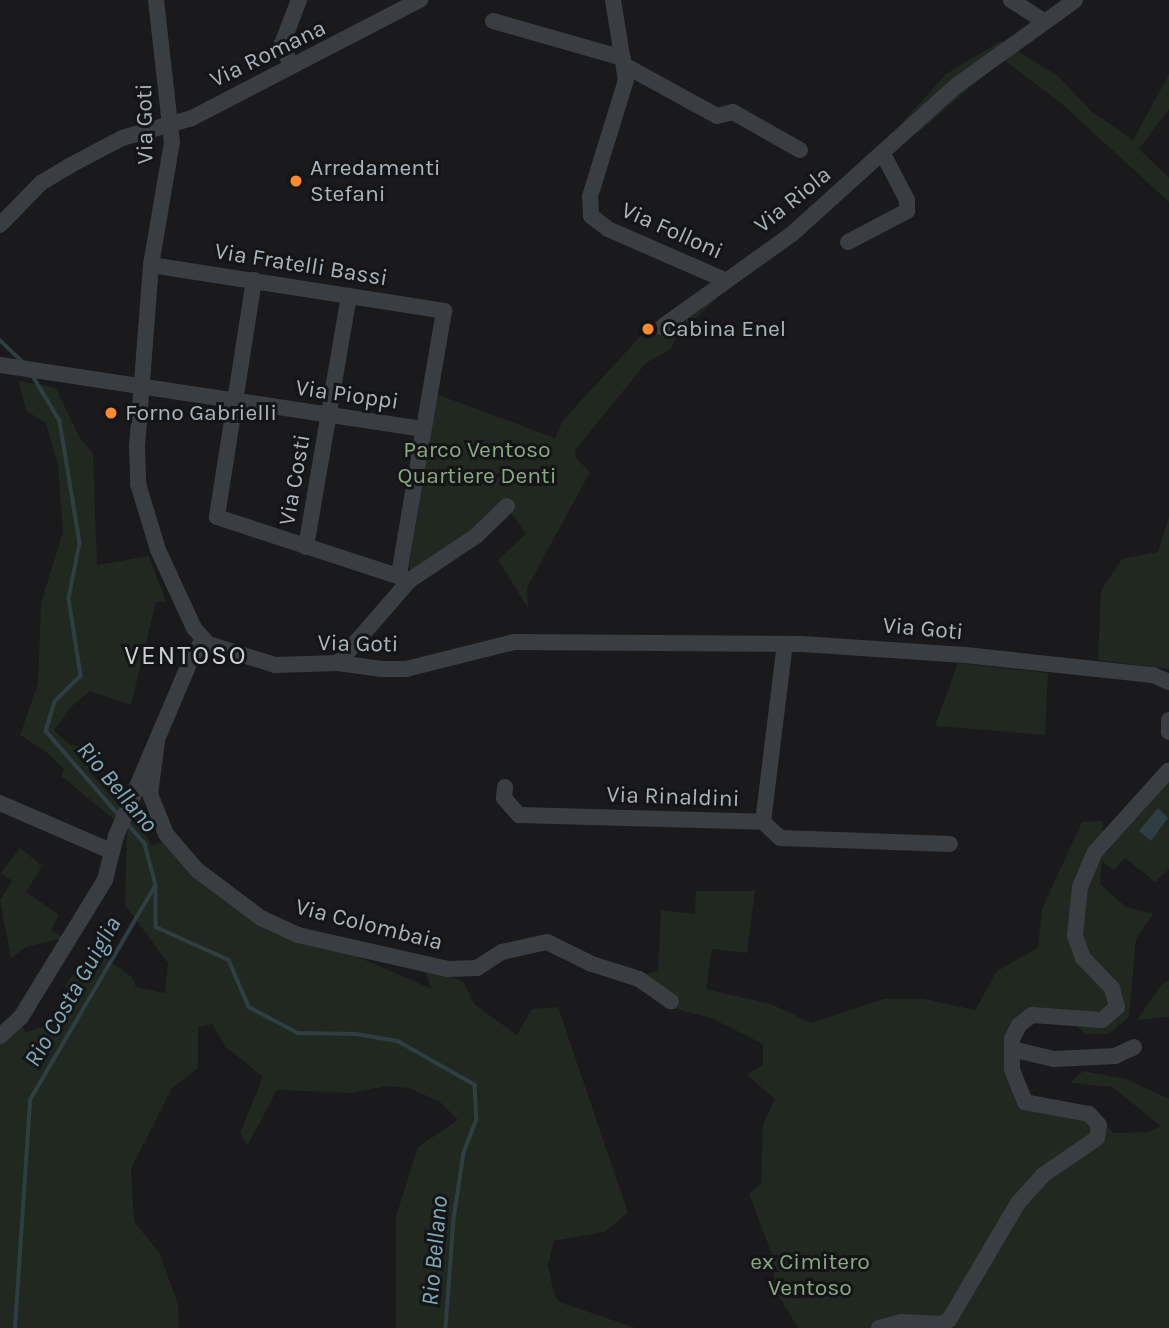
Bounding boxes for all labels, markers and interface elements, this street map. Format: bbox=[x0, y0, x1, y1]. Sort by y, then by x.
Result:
street label: Via Romana bbox=[206, 14, 330, 94]
street label: Via Goti bbox=[130, 83, 160, 165]
place label: Arredamenti Stefani bbox=[310, 154, 441, 208]
street label: Via Riola bbox=[749, 161, 837, 239]
marker: Arredamenti Stefani bbox=[288, 173, 304, 189]
street label: Via Folloni bbox=[617, 196, 727, 266]
street label: Via Fratelli Bassi bbox=[213, 238, 389, 292]
place label: Cabina Enel bbox=[662, 315, 786, 343]
marker: Cabina Enel bbox=[640, 321, 656, 337]
street label: Via Pioppi bbox=[294, 374, 400, 416]
place label: Forno Gabrielli bbox=[125, 399, 277, 427]
marker: Forno Gabrielli bbox=[103, 405, 119, 421]
street label: Via Costi bbox=[273, 432, 317, 528]
park label: Parco Ventoso Quartiere Denti bbox=[397, 436, 557, 490]
street label: Via Goti bbox=[882, 612, 964, 646]
street label: Via Goti bbox=[317, 629, 399, 659]
district label: VENTOSO bbox=[125, 640, 247, 672]
water label: Rio Bellano bbox=[71, 736, 163, 838]
street label: Via Rinaldini bbox=[606, 781, 740, 813]
street label: Via Colombaia bbox=[292, 893, 446, 957]
water label: Rio Costa Guiglia bbox=[18, 912, 128, 1072]
water label: Rio Bellano bbox=[416, 1195, 454, 1307]
park label: ex Cimitero Ventoso bbox=[750, 1248, 870, 1302]

